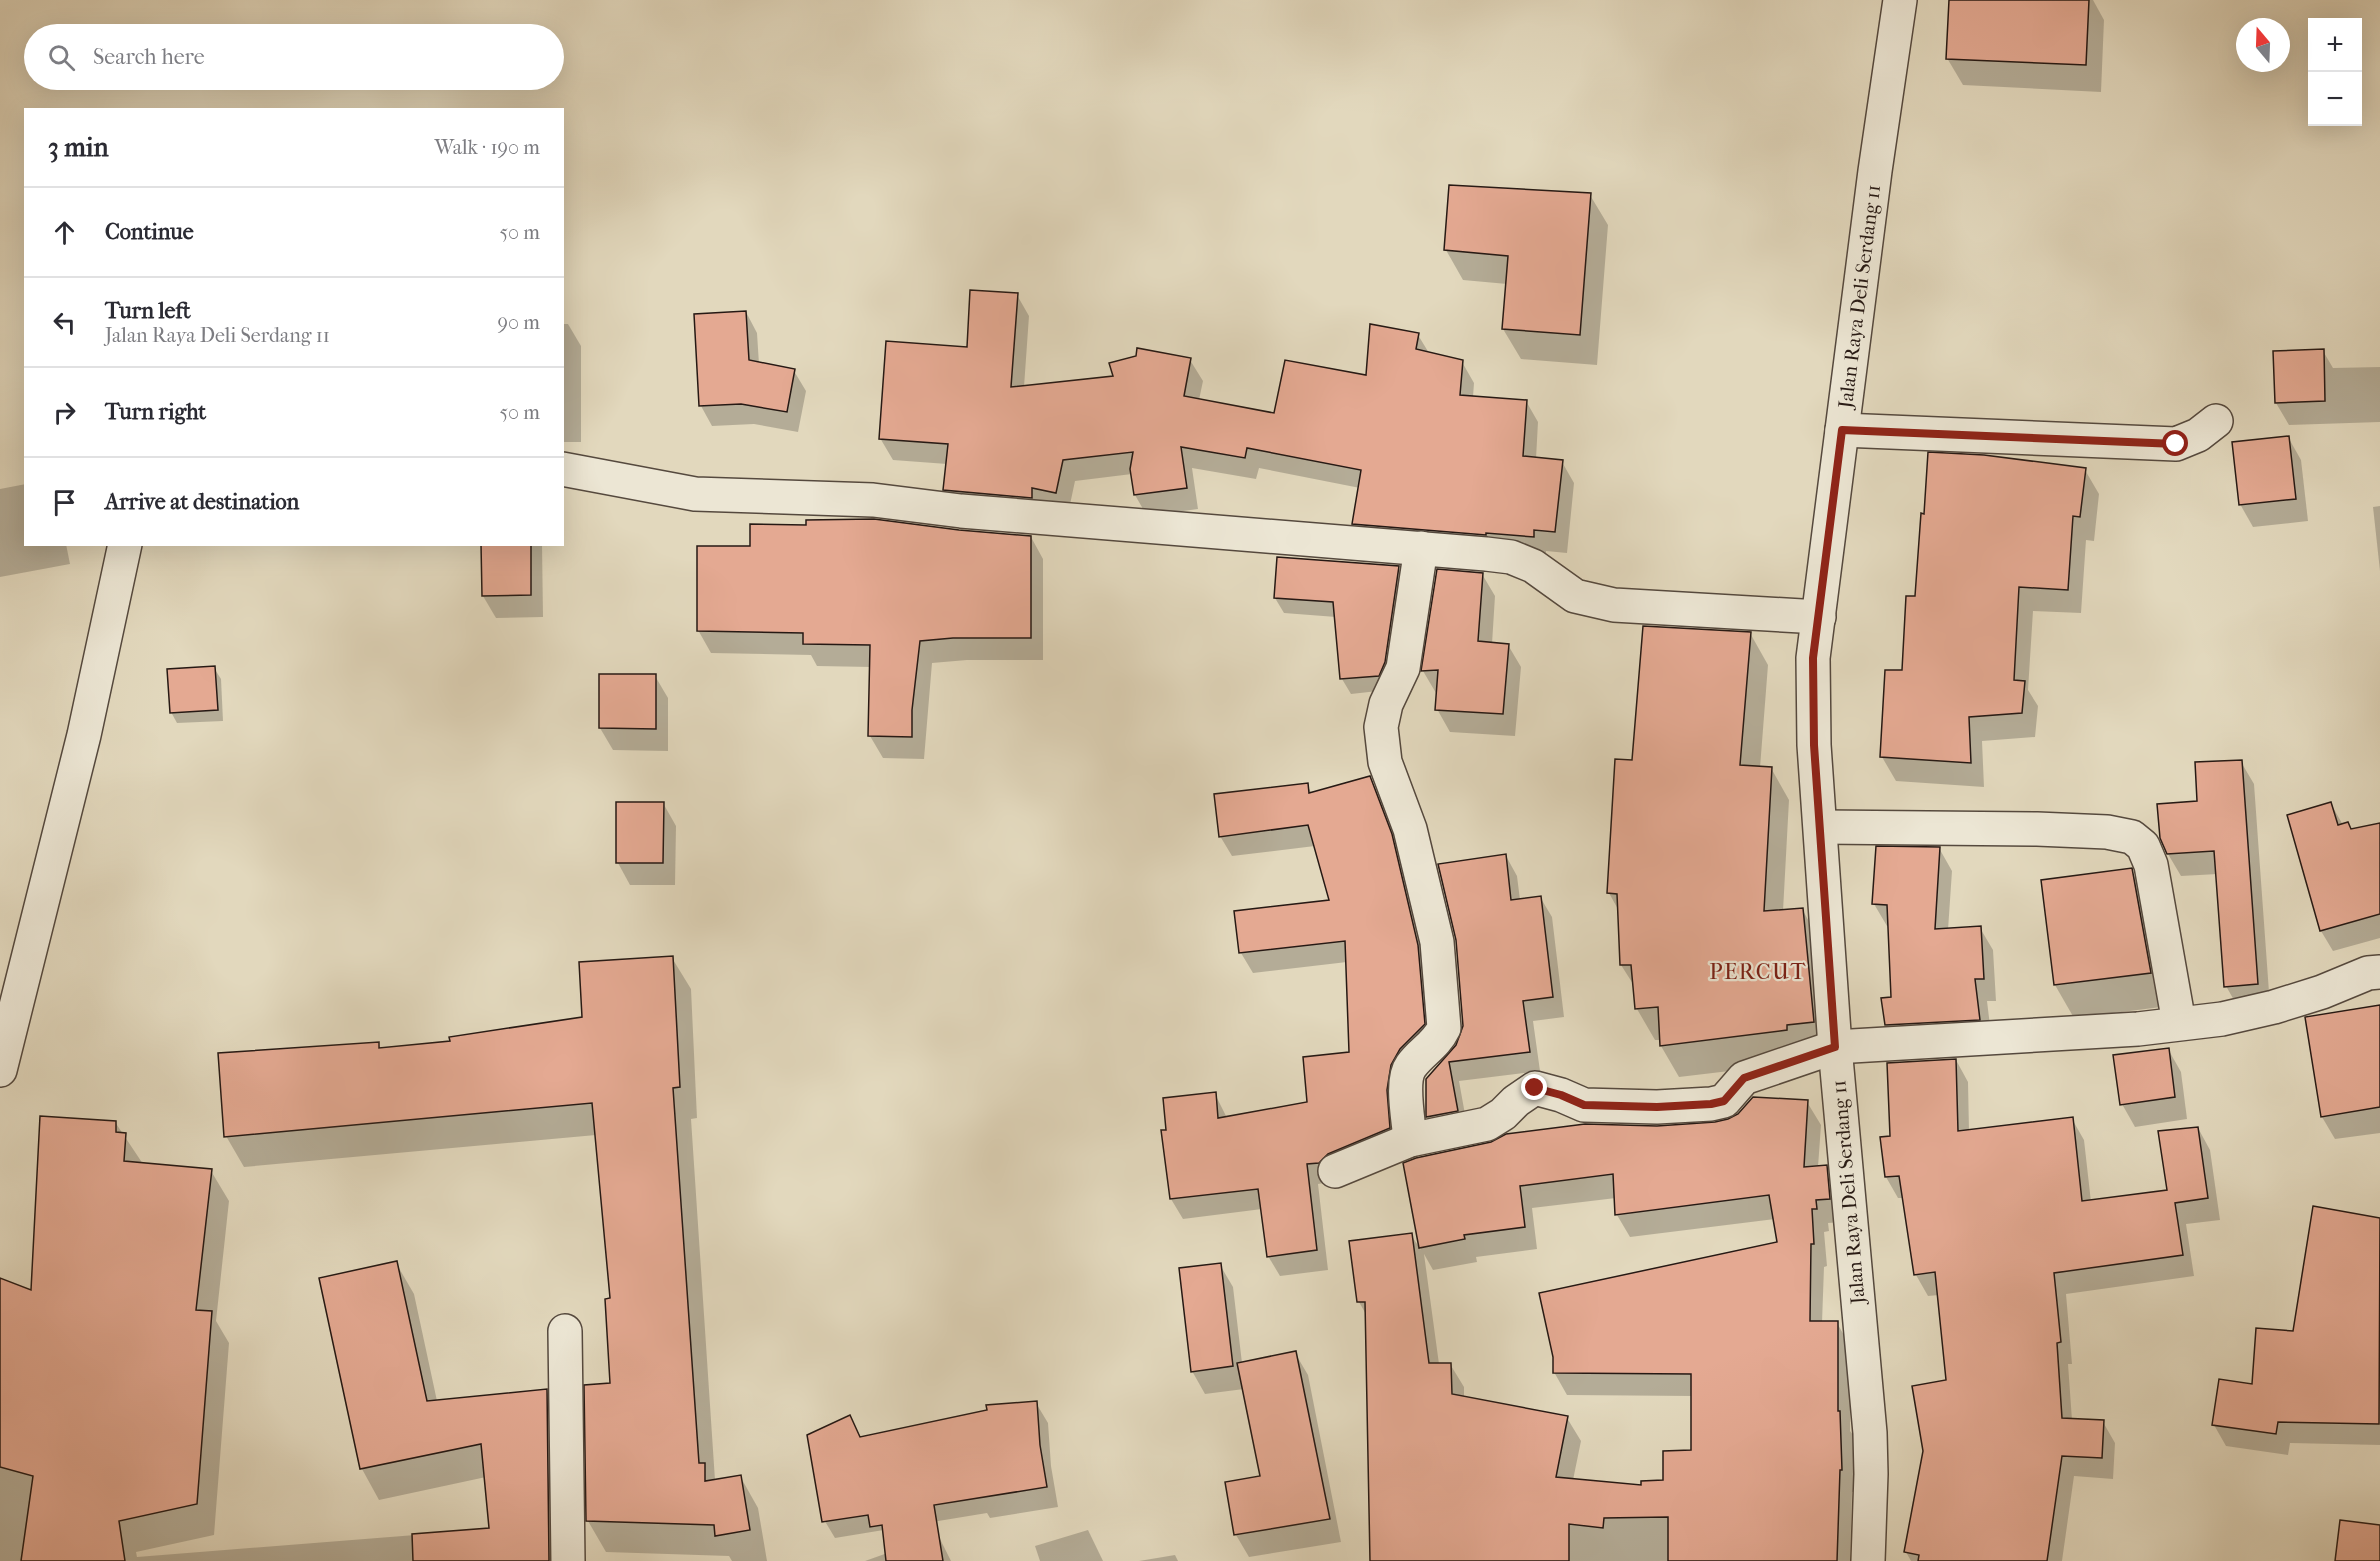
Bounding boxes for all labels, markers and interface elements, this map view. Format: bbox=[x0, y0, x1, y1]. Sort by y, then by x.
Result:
north arrow bbox=[2236, 18, 2290, 72]
map controls bbox=[2308, 18, 2362, 126]
button: + bbox=[2308, 18, 2362, 72]
search box bbox=[24, 24, 564, 90]
icon: search bbox=[45, 41, 78, 74]
text: Search here bbox=[93, 44, 205, 70]
button: − bbox=[2308, 72, 2362, 126]
text: 3 min bbox=[48, 132, 109, 163]
text: Walk · 190 m bbox=[434, 136, 540, 159]
street label: Jalan Raya Deli Serdang 11 bbox=[1834, 183, 1885, 412]
icon: ahead bbox=[48, 216, 81, 249]
text: Continue bbox=[105, 219, 194, 245]
text: 50 m bbox=[499, 221, 540, 244]
text: Turn left bbox=[105, 298, 191, 324]
icon: left bbox=[48, 306, 81, 339]
text: 90 m bbox=[498, 311, 540, 334]
text: Jalan Raya Deli Serdang 11 bbox=[105, 324, 330, 347]
icon: right bbox=[48, 396, 81, 429]
text: Turn right bbox=[105, 399, 206, 425]
text: 50 m bbox=[499, 401, 540, 424]
route start bbox=[2162, 430, 2188, 456]
icon: arrive bbox=[48, 486, 81, 519]
text: Arrive at destination bbox=[105, 489, 299, 515]
district label: PERCUT bbox=[1709, 959, 1807, 985]
route end bbox=[1521, 1074, 1547, 1100]
street label: Jalan Raya Deli Serdang 11 bbox=[1827, 1079, 1870, 1307]

